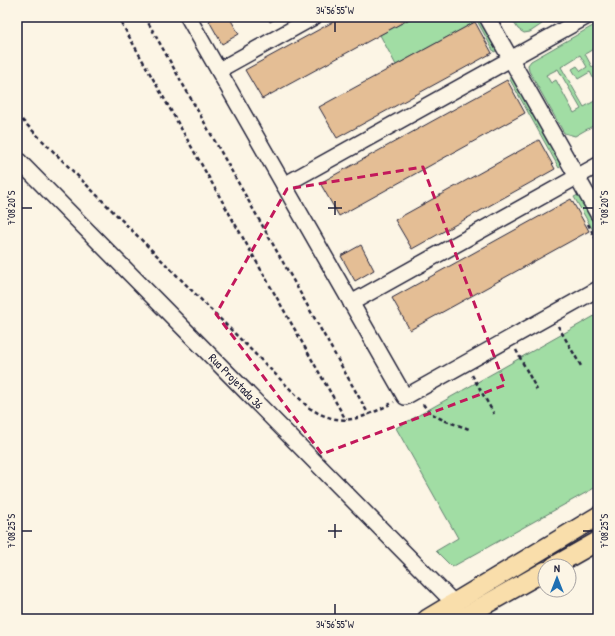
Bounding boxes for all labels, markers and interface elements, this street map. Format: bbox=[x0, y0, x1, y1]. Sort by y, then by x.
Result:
text: 34°56'55"W bbox=[316, 4, 355, 17]
text: 7°08'20"S bbox=[5, 190, 18, 225]
text: 7°08'20"S bbox=[598, 190, 611, 225]
street label: Rua Projetada 36 bbox=[205, 349, 268, 413]
text: 7°08'25"S bbox=[5, 513, 18, 548]
text: 7°08'25"S bbox=[598, 513, 611, 548]
north arrow bbox=[537, 558, 577, 598]
text: N bbox=[554, 561, 560, 575]
text: 34°56'55"W bbox=[316, 618, 355, 631]

